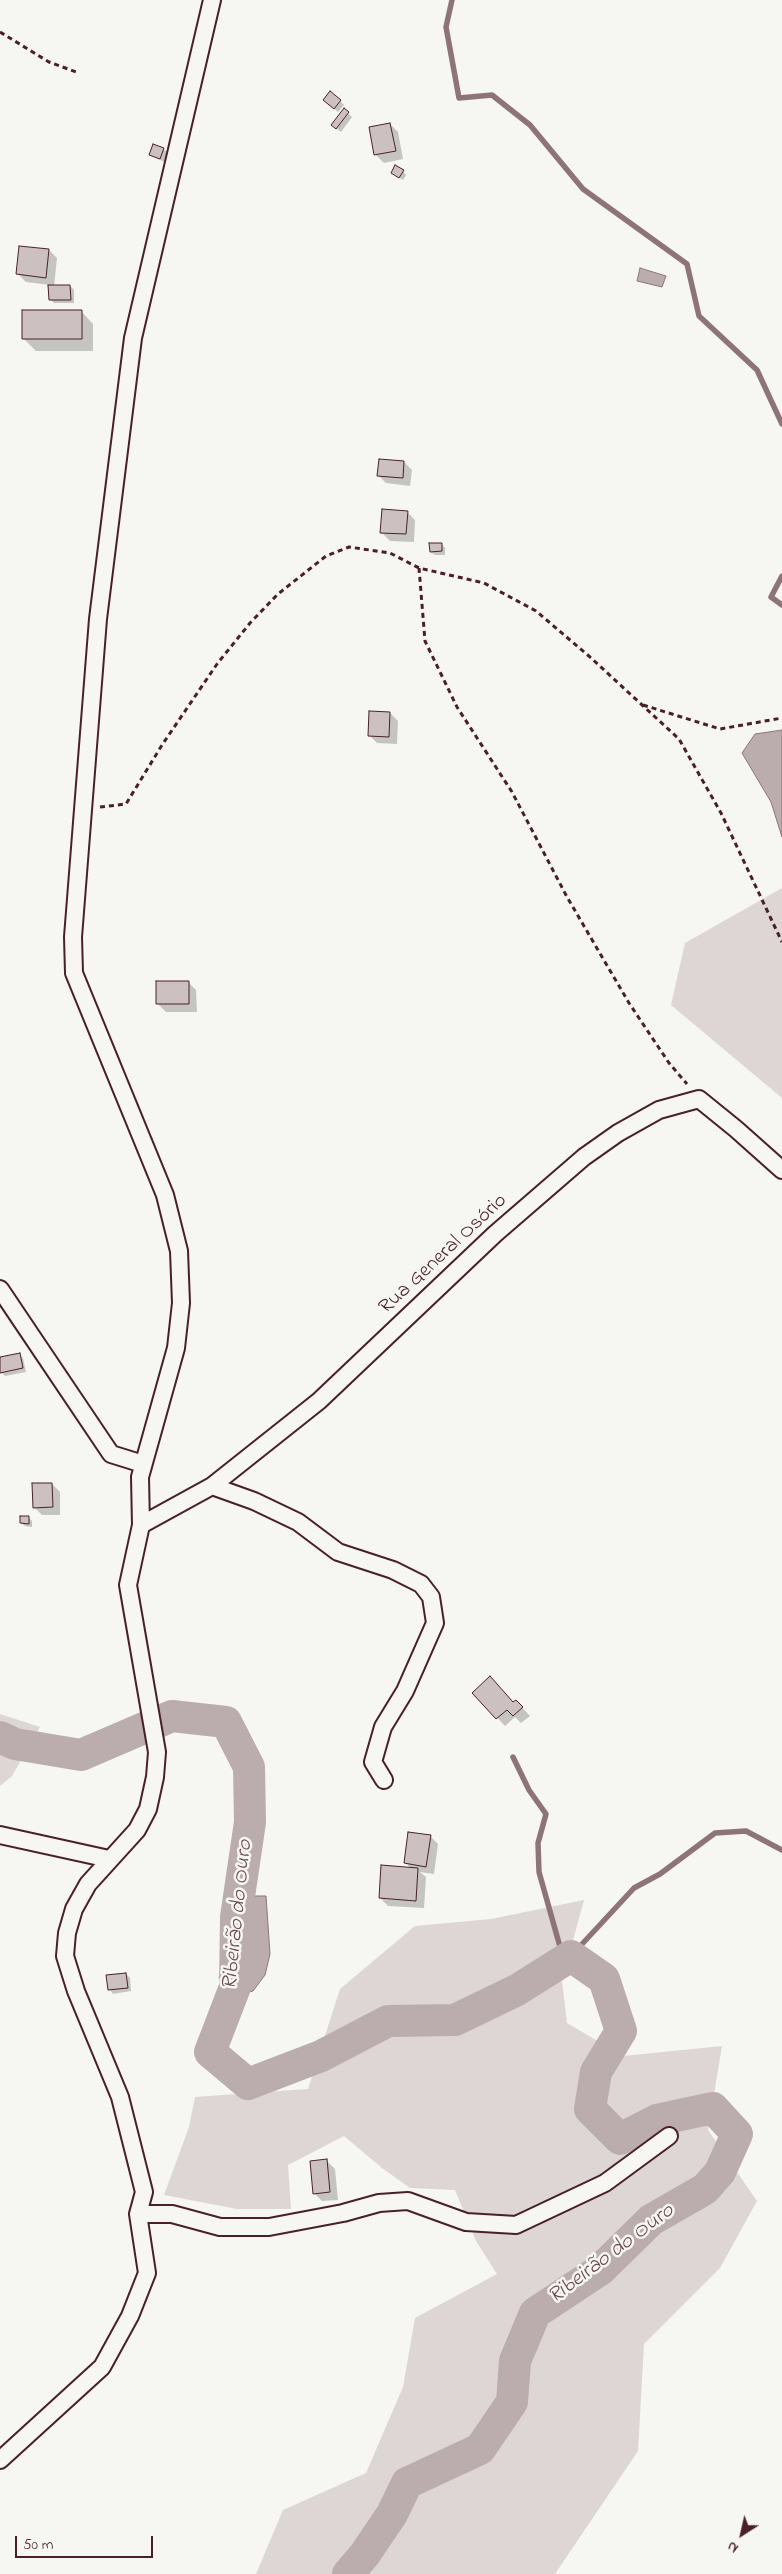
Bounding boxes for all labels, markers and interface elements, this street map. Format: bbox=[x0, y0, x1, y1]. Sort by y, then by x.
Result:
street label: Rua General Osório bbox=[375, 1189, 513, 1321]
water label: Ribeirão do Ouro bbox=[218, 1839, 260, 1991]
water label: Ribeirão do Ouro bbox=[544, 2199, 680, 2311]
north arrow bbox=[717, 2509, 767, 2559]
scale bar bbox=[18, 2526, 155, 2558]
text: 50 m bbox=[23, 2534, 53, 2556]
text: N bbox=[723, 2535, 743, 2558]

